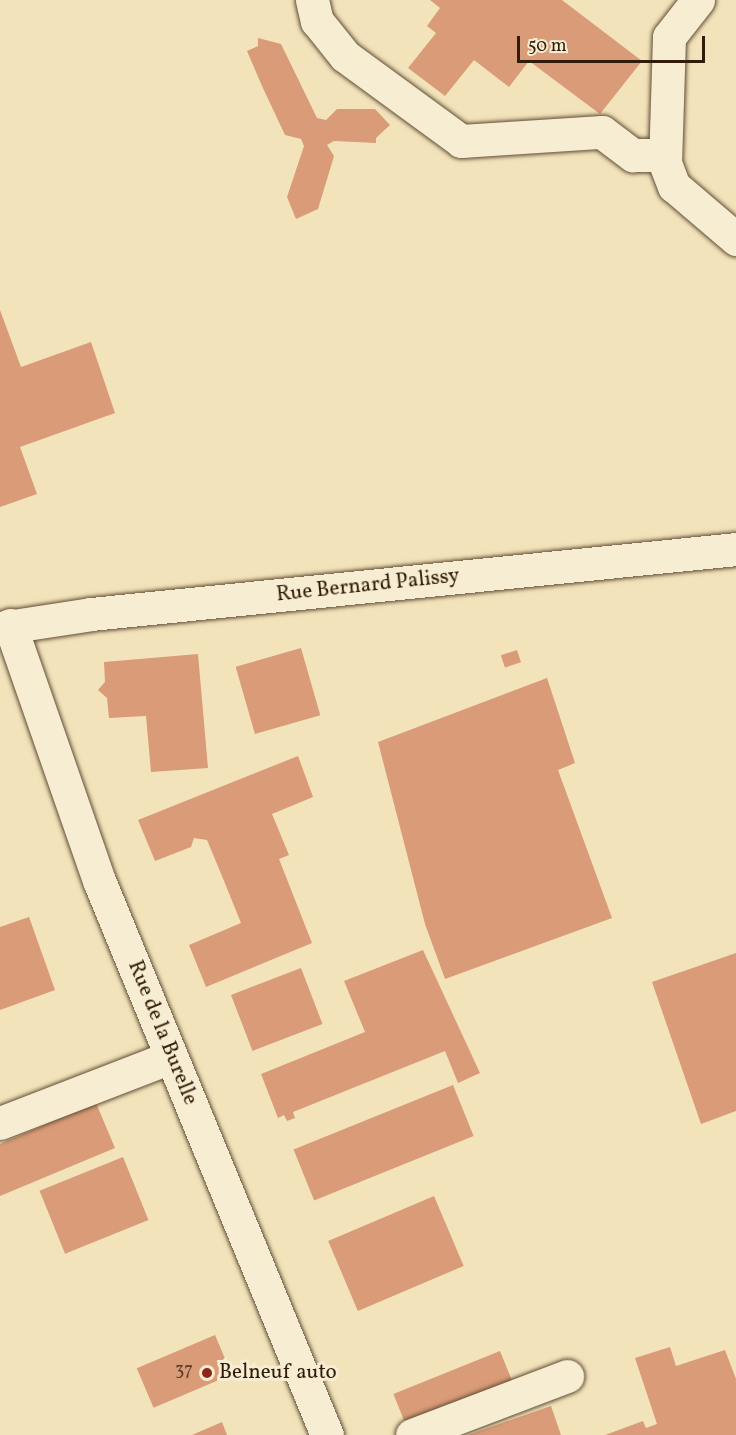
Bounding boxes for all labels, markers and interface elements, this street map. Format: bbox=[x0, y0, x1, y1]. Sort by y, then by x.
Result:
scale bar bbox=[520, 24, 708, 62]
text: 50 m bbox=[528, 34, 567, 59]
street label: Rue Bernard Palissy bbox=[275, 564, 461, 608]
street label: Rue de la Burelle bbox=[122, 957, 202, 1109]
house number: 37 bbox=[175, 1360, 193, 1382]
place label: Belneuf auto bbox=[219, 1360, 335, 1386]
marker: Belneuf auto bbox=[200, 1366, 214, 1380]

